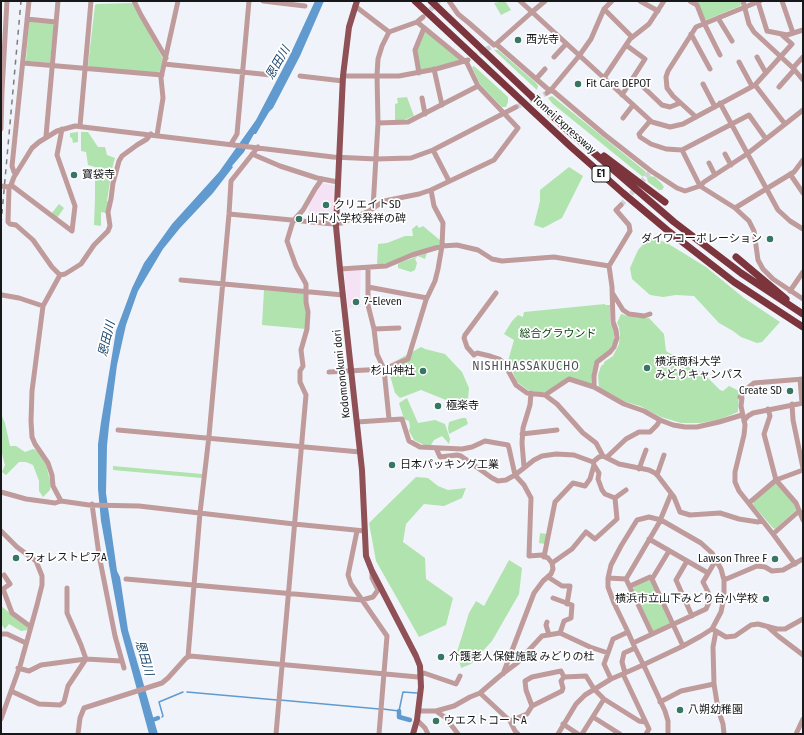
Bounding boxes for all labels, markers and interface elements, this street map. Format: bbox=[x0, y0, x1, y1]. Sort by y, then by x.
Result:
place label: 西光寺 bbox=[526, 33, 559, 47]
marker: 西光寺 bbox=[513, 35, 523, 45]
water label: 恩田川 bbox=[263, 44, 293, 82]
place label: Fit Care DEPOT bbox=[586, 77, 651, 91]
marker: Fit Care DEPOT bbox=[573, 79, 583, 89]
street label: Tomei Expressway bbox=[530, 93, 598, 157]
road number: E1 bbox=[592, 166, 610, 182]
place label: 寶袋寺 bbox=[82, 168, 115, 182]
marker: 寶袋寺 bbox=[69, 170, 79, 180]
place label: クリエイトSD bbox=[334, 198, 401, 212]
marker: クリエイトSD bbox=[321, 200, 331, 210]
place label: 山下小学校発祥の碑 bbox=[307, 212, 406, 226]
marker: 山下小学校発祥の碑 bbox=[294, 214, 304, 224]
place label: ダイワコーポレーション bbox=[641, 232, 762, 246]
marker: ダイワコーポレーション bbox=[765, 234, 775, 244]
place label: 7-Eleven bbox=[364, 295, 402, 309]
marker: 7-Eleven bbox=[351, 297, 361, 307]
water label: 恩田川 bbox=[96, 320, 118, 358]
park label: 総合グラウンド bbox=[520, 327, 596, 341]
street label: Kodomonokuni dori bbox=[331, 329, 353, 419]
place label: 横浜商科大学 みどりキャンパス bbox=[655, 355, 743, 381]
district label: NISHIHASSAKUCHO bbox=[472, 360, 580, 374]
marker: 横浜商科大学 みどりキャンパス bbox=[642, 363, 652, 373]
place label: 杉山神社 bbox=[371, 364, 415, 378]
marker: 杉山神社 bbox=[418, 366, 428, 376]
place label: Create SD bbox=[739, 384, 782, 398]
marker: Create SD bbox=[785, 386, 795, 396]
place label: 極楽寺 bbox=[446, 399, 479, 413]
marker: 極楽寺 bbox=[433, 401, 443, 411]
place label: 日本パッキング工業 bbox=[400, 458, 499, 472]
marker: 日本パッキング工業 bbox=[387, 460, 397, 470]
place label: フォレストピアA bbox=[24, 551, 107, 565]
place label: Lawson Three F bbox=[698, 552, 767, 566]
marker: フォレストピアA bbox=[11, 553, 21, 563]
marker: Lawson Three F bbox=[770, 554, 780, 564]
place label: 横浜市立山下みどり台小学校 bbox=[615, 592, 758, 606]
marker: 横浜市立山下みどり台小学校 bbox=[761, 594, 771, 604]
water label: 恩田川 bbox=[132, 639, 156, 677]
place label: 介護老人保健施設 みどりの杜 bbox=[449, 650, 595, 664]
marker: 介護老人保健施設 みどりの杜 bbox=[436, 652, 446, 662]
place label: 八朔幼稚園 bbox=[688, 703, 743, 717]
marker: 八朔幼稚園 bbox=[675, 705, 685, 715]
place label: ウエストコートA bbox=[444, 714, 527, 728]
marker: ウエストコートA bbox=[431, 716, 441, 726]

